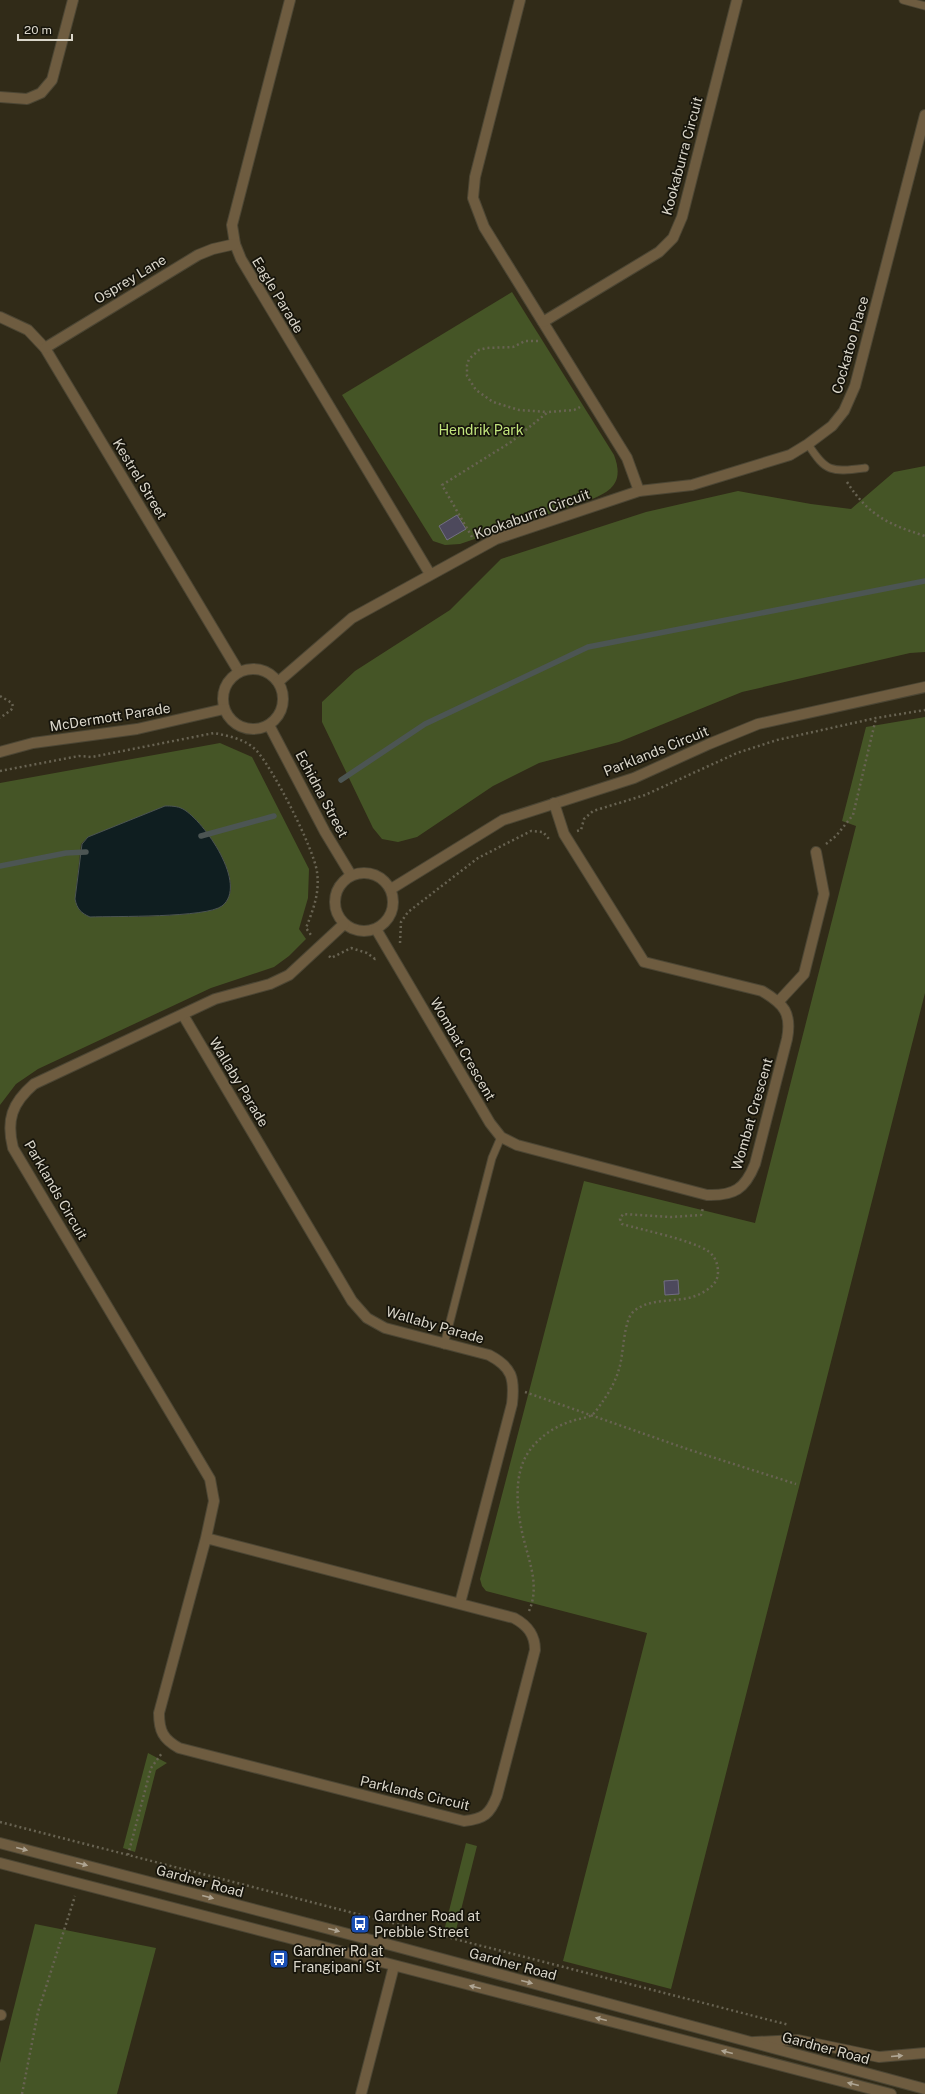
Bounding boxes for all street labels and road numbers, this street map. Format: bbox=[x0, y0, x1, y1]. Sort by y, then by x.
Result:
street label: Kookaburra Circuit bbox=[658, 95, 706, 217]
street label: Osprey Lane bbox=[91, 251, 169, 307]
street label: Eagle Parade bbox=[249, 254, 307, 336]
street label: Cockatoo Place bbox=[828, 294, 872, 396]
street label: Kestrel Street bbox=[110, 436, 170, 522]
street label: Kookaburra Circuit bbox=[472, 486, 592, 542]
street label: McDermott Parade bbox=[48, 700, 172, 734]
street label: Parklands Circuit bbox=[601, 723, 711, 779]
street label: Echidna Street bbox=[292, 748, 352, 840]
street label: Wombat Crescent bbox=[427, 995, 499, 1103]
street label: Wallaby Parade bbox=[206, 1034, 272, 1130]
street label: Wombat Crescent bbox=[728, 1056, 776, 1172]
street label: Parklands Circuit bbox=[21, 1138, 91, 1242]
street label: Wallaby Parade bbox=[384, 1303, 486, 1347]
street label: Parklands Circuit bbox=[359, 1773, 471, 1813]
street label: Gardner Road bbox=[155, 1862, 245, 1900]
street label: Gardner Road bbox=[468, 1945, 558, 1983]
street label: Gardner Road bbox=[781, 2029, 871, 2067]

